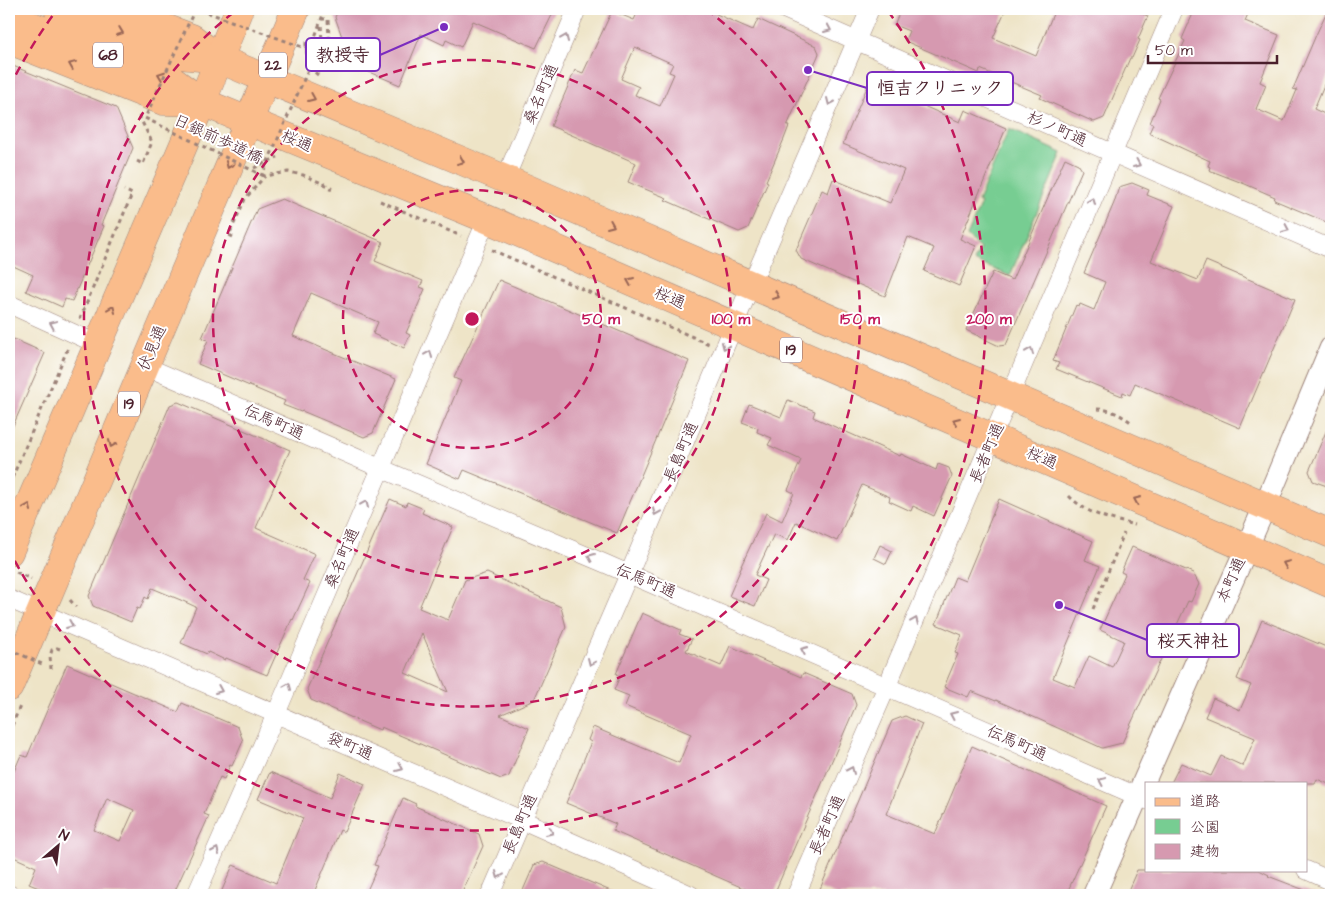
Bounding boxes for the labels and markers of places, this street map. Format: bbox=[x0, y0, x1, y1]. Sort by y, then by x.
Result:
callout: 教授寺 bbox=[306, 38, 380, 71]
callout: 恒吉クリニック bbox=[867, 72, 1013, 105]
centre of rings bbox=[463, 310, 481, 328]
callout: 桜天神社 bbox=[1147, 624, 1239, 657]

